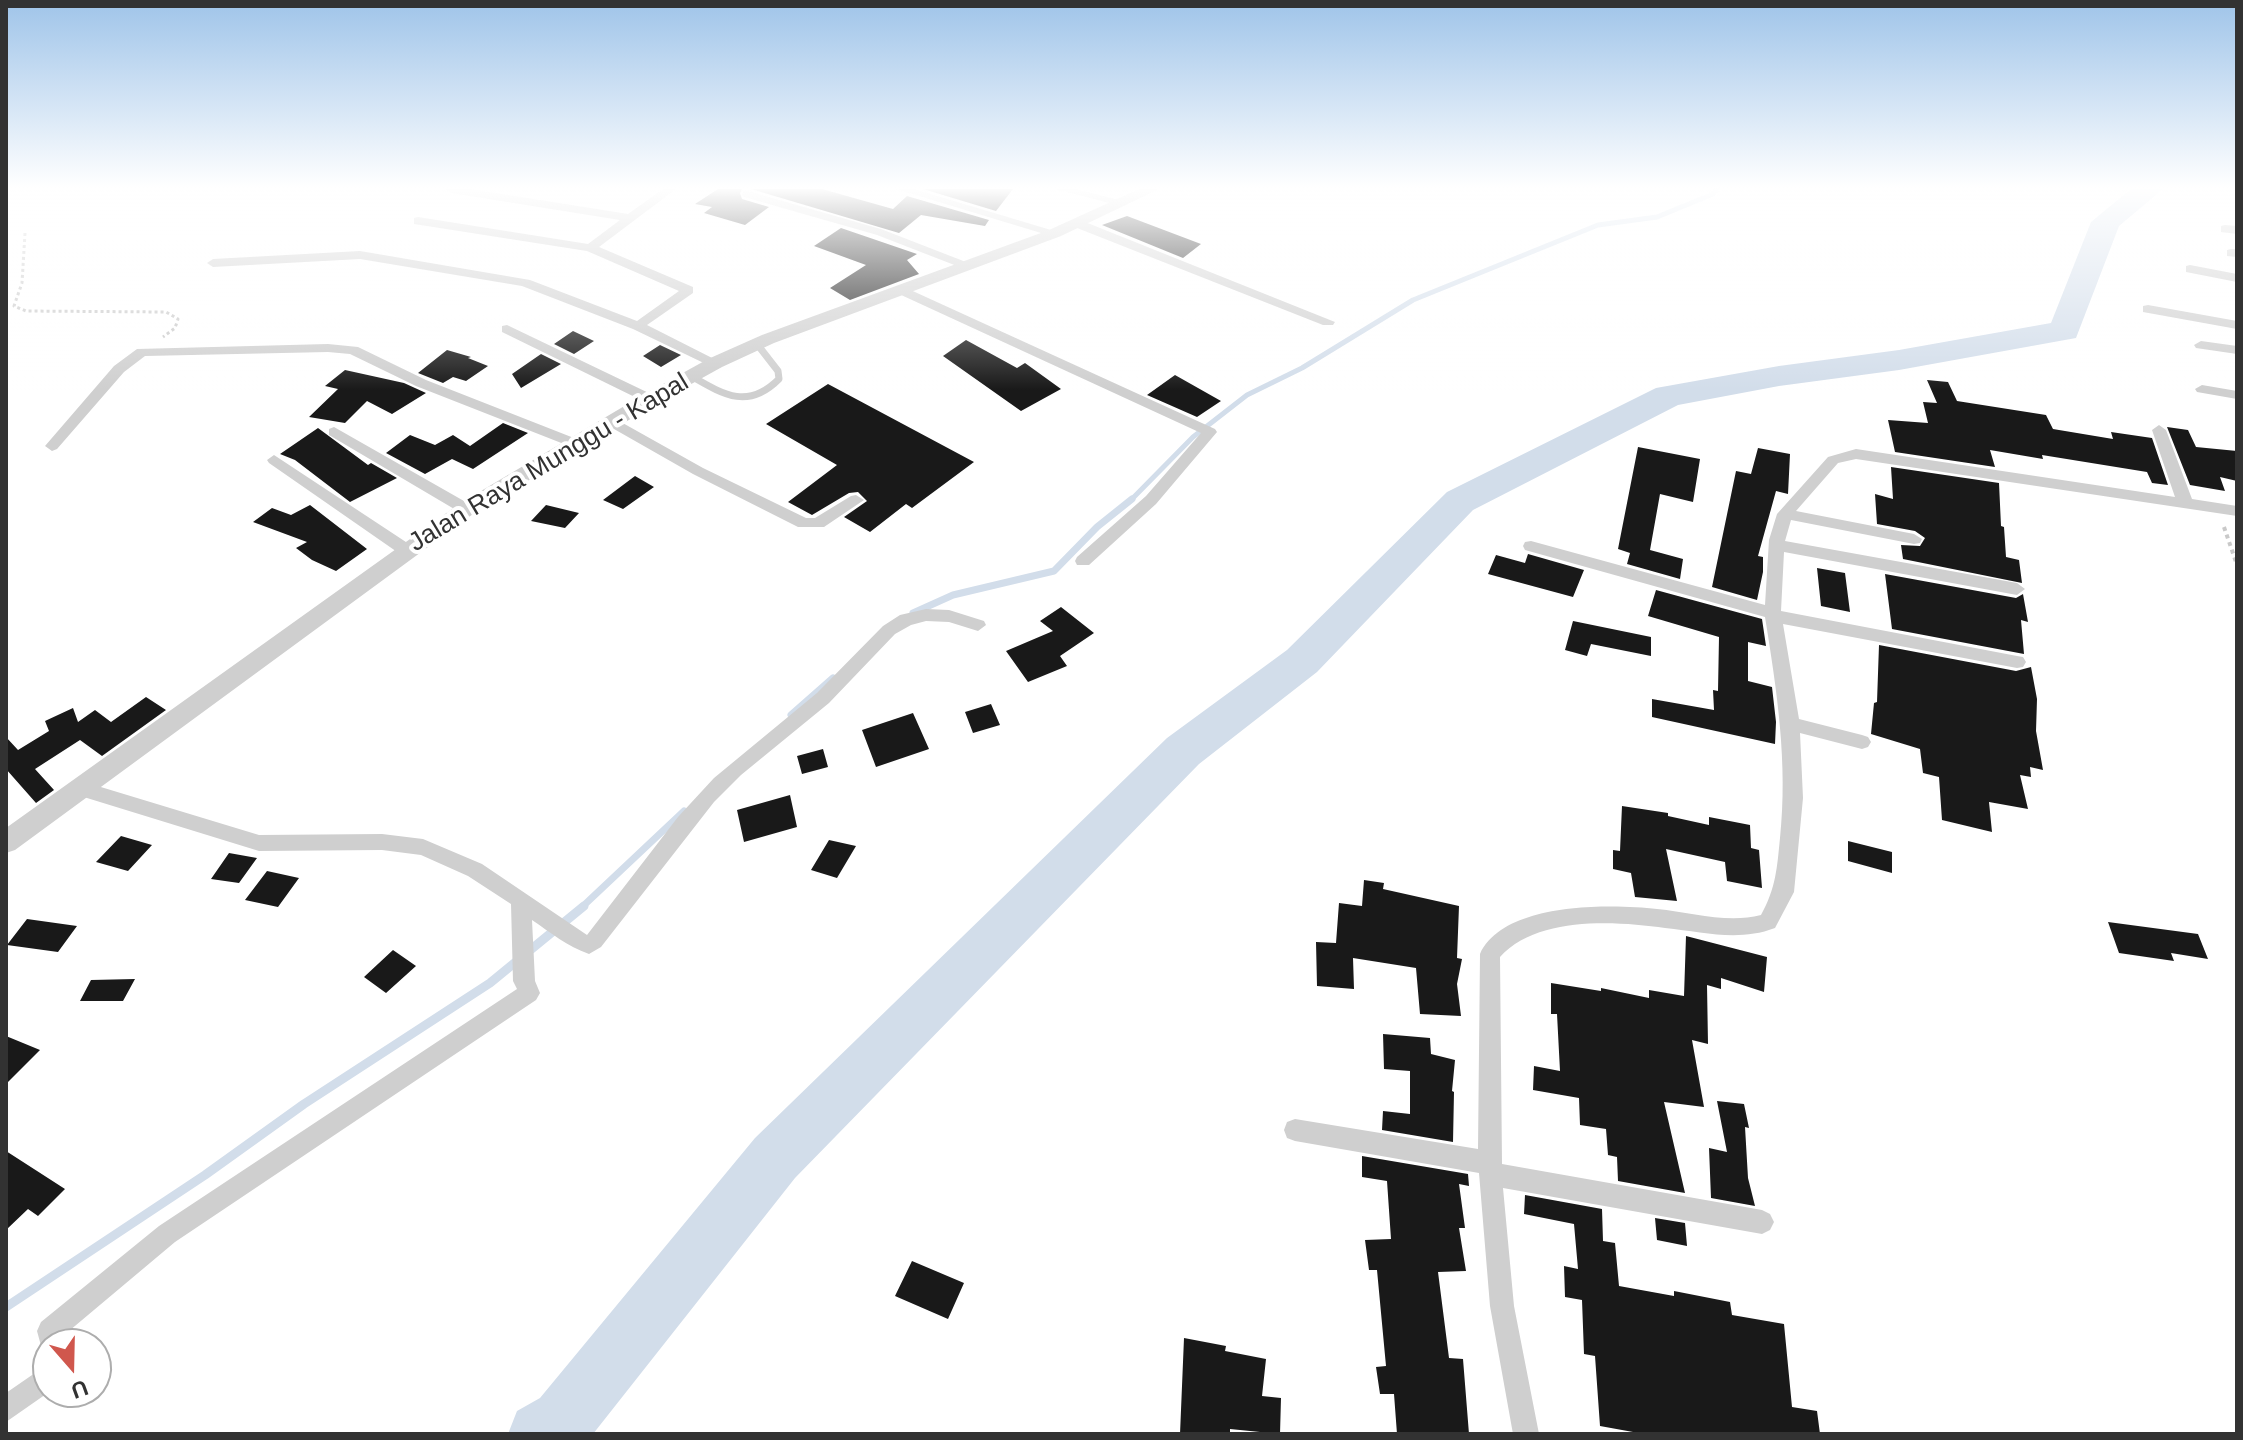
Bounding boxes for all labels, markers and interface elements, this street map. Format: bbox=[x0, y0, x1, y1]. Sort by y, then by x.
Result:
street label: Jalan Raya Munggu - Kapal bbox=[403, 367, 695, 559]
north arrow bbox=[32, 1328, 112, 1408]
text: U bbox=[68, 1375, 91, 1404]

